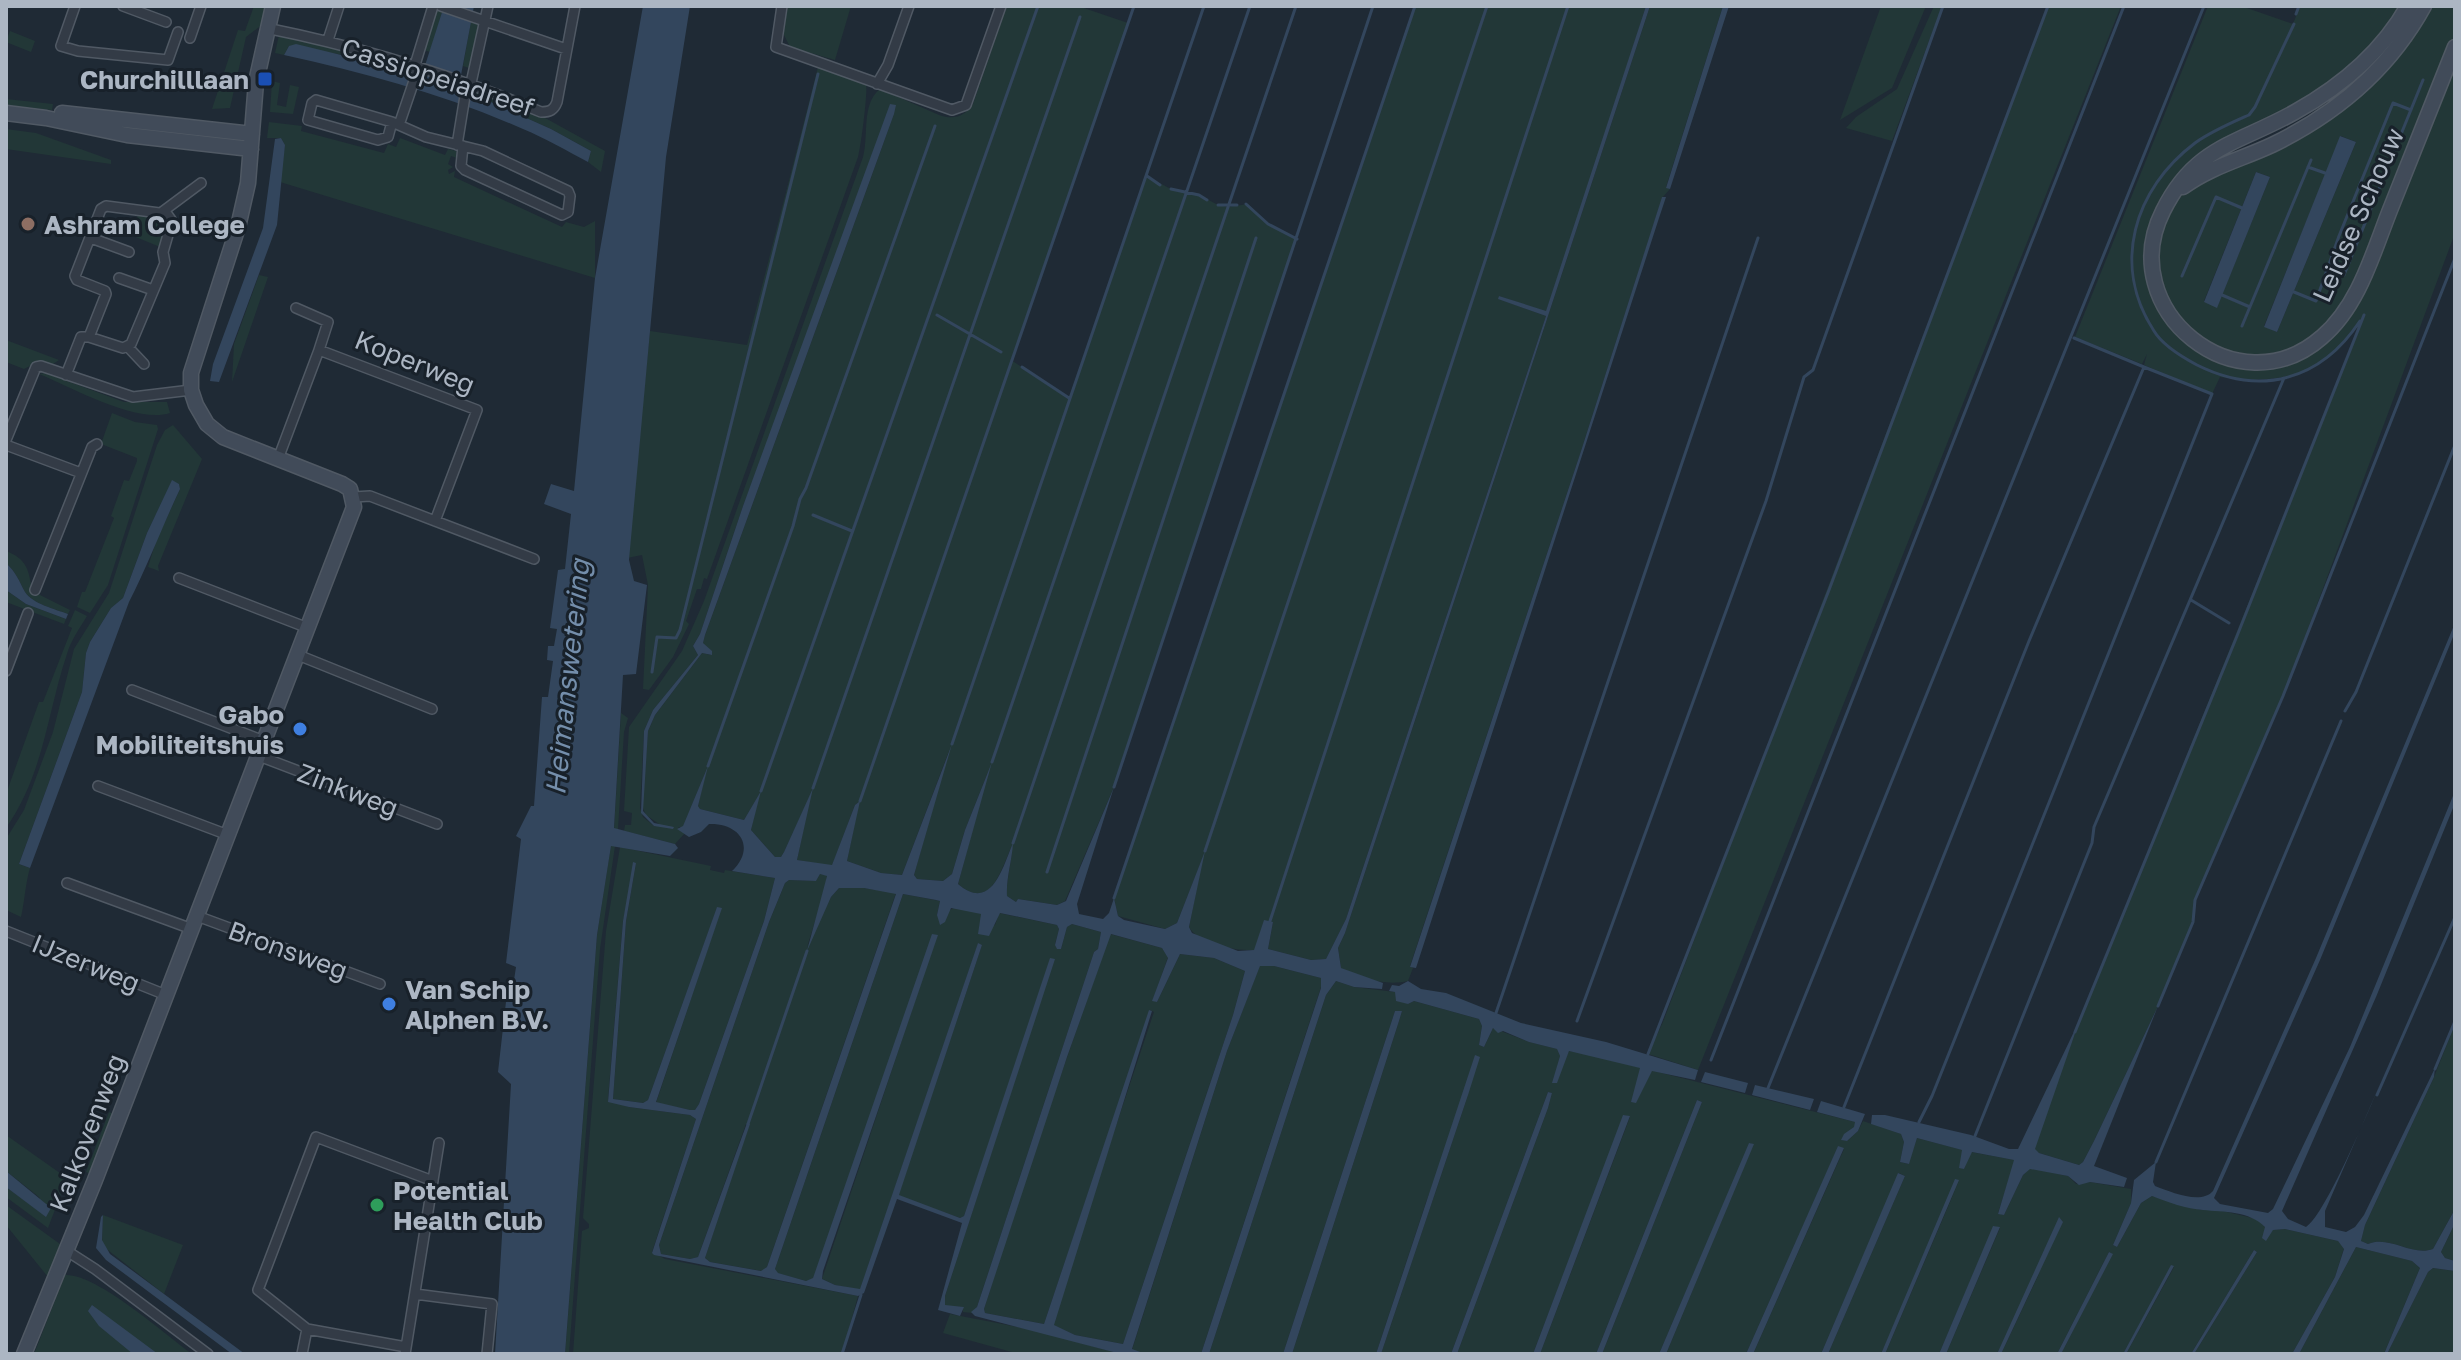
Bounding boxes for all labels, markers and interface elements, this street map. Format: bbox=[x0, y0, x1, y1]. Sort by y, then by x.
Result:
street label: Cassiopeiadreef bbox=[338, 31, 538, 123]
place label: Churchilllaan bbox=[80, 64, 249, 95]
marker: Churchilllaan bbox=[256, 70, 274, 88]
street label: Leidse Schouw bbox=[2306, 123, 2410, 307]
place label: Ashram College bbox=[44, 209, 245, 240]
marker: Ashram College bbox=[19, 215, 37, 233]
street label: Koperweg bbox=[350, 324, 480, 400]
water label: Heimanswetering bbox=[538, 556, 596, 796]
place label: Gabo Mobiliteitshuis bbox=[96, 699, 284, 760]
marker: Gabo Mobiliteitshuis bbox=[291, 720, 309, 738]
street label: Zinkweg bbox=[293, 757, 403, 823]
street label: Bronsweg bbox=[224, 914, 352, 986]
street label: IJzerweg bbox=[28, 927, 144, 999]
place label: Van Schip Alphen B.V. bbox=[405, 974, 549, 1035]
marker: Van Schip Alphen B.V. bbox=[380, 995, 398, 1013]
street label: Kalkovenweg bbox=[43, 1050, 131, 1216]
place label: Potential Health Club bbox=[393, 1175, 543, 1236]
marker: Potential Health Club bbox=[368, 1196, 386, 1214]

